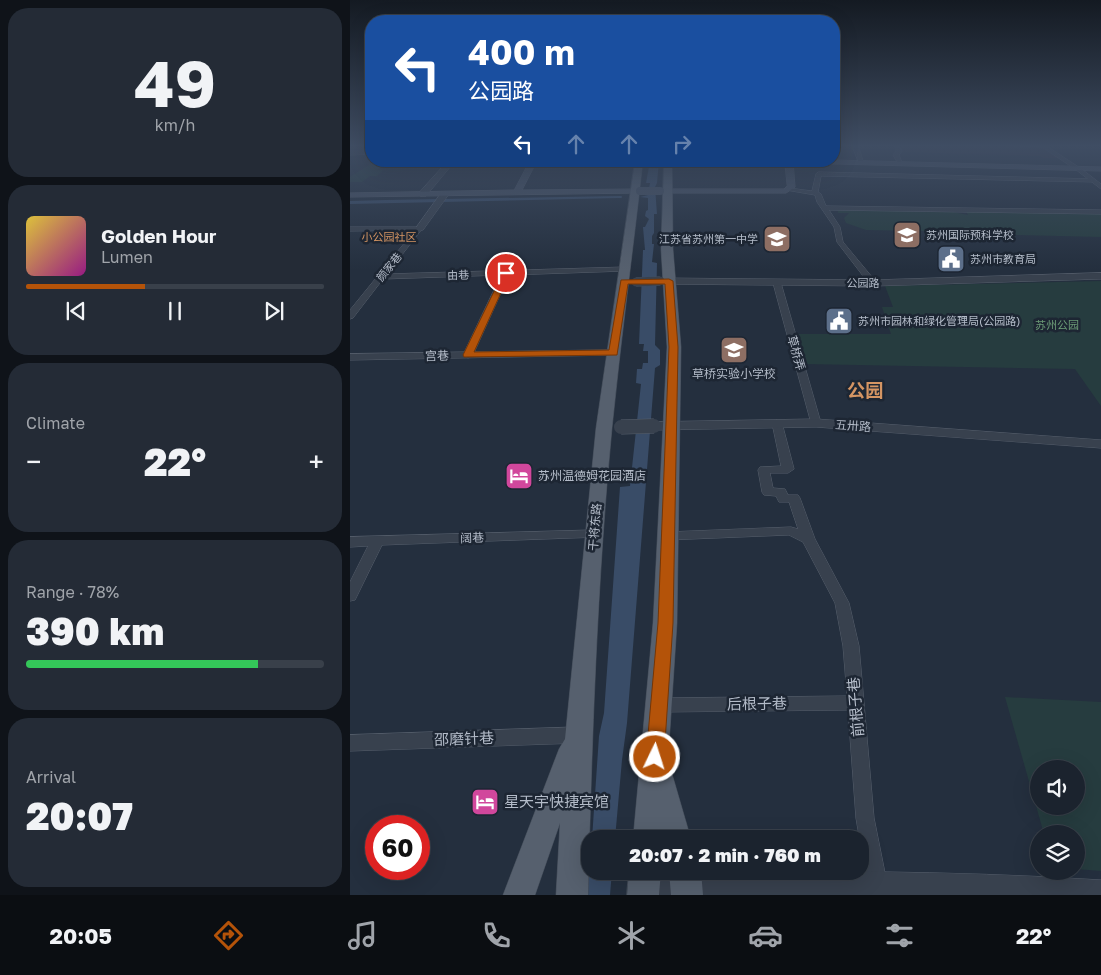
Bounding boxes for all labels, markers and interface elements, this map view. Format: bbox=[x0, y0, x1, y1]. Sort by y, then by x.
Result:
text: 400 m bbox=[468, 31, 575, 73]
icon: left bbox=[385, 35, 450, 100]
text: 49 bbox=[134, 43, 216, 121]
text: 公园路 bbox=[468, 77, 534, 104]
text: km/h bbox=[155, 115, 195, 135]
icon: left bbox=[509, 130, 537, 158]
icon: ahead bbox=[562, 130, 590, 158]
icon: ahead bbox=[615, 130, 643, 158]
icon: right bbox=[668, 130, 696, 158]
school or university icon: 苏州国际预科学校 bbox=[892, 220, 922, 250]
text: Golden Hour bbox=[101, 224, 216, 247]
school or university icon: 江苏省苏州第一中学 bbox=[762, 224, 792, 254]
place label: 苏州国际预科学校 bbox=[926, 228, 1014, 241]
district label: 小公园社区 bbox=[362, 230, 417, 243]
place label: 江苏省苏州第一中学 bbox=[659, 232, 758, 245]
public building icon: 苏州市教育局 bbox=[936, 244, 966, 274]
text: Lumen bbox=[101, 247, 153, 267]
street label: 颜家巷 bbox=[373, 250, 404, 284]
pin bbox=[485, 252, 527, 294]
place label: 苏州市教育局 bbox=[970, 252, 1036, 265]
icon: arrive bbox=[492, 259, 520, 287]
street label: 由巷 bbox=[447, 268, 469, 281]
street label: 公园路 bbox=[847, 276, 880, 289]
icon: previous bbox=[62, 297, 90, 325]
icon: pause bbox=[161, 297, 189, 325]
icon: next bbox=[260, 297, 288, 325]
public building icon: 苏州市园林和绿化管理局(公园路) bbox=[824, 306, 854, 336]
place label: 苏州市园林和绿化管理局(公园路) bbox=[858, 314, 1020, 327]
park label: 苏州公园 bbox=[1035, 318, 1079, 331]
street label: 草桥弄 bbox=[784, 333, 809, 372]
school or university icon: 草桥实验小学校 bbox=[719, 335, 749, 365]
street label: 宫巷 bbox=[425, 348, 449, 363]
place label: 草桥实验小学校 bbox=[692, 366, 776, 381]
district label: 公园 bbox=[847, 379, 883, 401]
text: Climate bbox=[26, 413, 85, 433]
street label: 五卅路 bbox=[835, 417, 872, 434]
text: 22° bbox=[144, 439, 206, 484]
text: − bbox=[26, 445, 41, 478]
text: + bbox=[309, 445, 324, 478]
hotel icon: 苏州温德姆花园酒店 bbox=[504, 461, 534, 491]
place label: 苏州温德姆花园酒店 bbox=[538, 468, 646, 483]
street label: 干将东路 bbox=[585, 502, 604, 552]
street label: 阔巷 bbox=[460, 530, 484, 545]
text: Range · 78% bbox=[26, 582, 119, 602]
text: 390 km bbox=[26, 608, 164, 653]
street label: 前根子巷 bbox=[843, 676, 867, 738]
street label: 后根子巷 bbox=[727, 693, 787, 713]
street label: 邵磨针巷 bbox=[434, 728, 494, 748]
position arrow bbox=[628, 730, 680, 782]
map controls bbox=[1030, 760, 1085, 880]
button: sound bbox=[1030, 760, 1085, 815]
text: Arrival bbox=[26, 767, 76, 787]
hotel icon: 星天宇快捷宾馆 bbox=[470, 787, 500, 817]
place label: 星天宇快捷宾馆 bbox=[504, 792, 609, 810]
text: 20:07 bbox=[26, 793, 133, 838]
speed limit sign: 60 bbox=[365, 815, 430, 880]
button: layers bbox=[1030, 825, 1085, 880]
text: 20:07 · 2 min · 760 m bbox=[629, 843, 821, 866]
icon: directions bbox=[211, 918, 246, 953]
icon: music bbox=[345, 918, 380, 953]
icon: phone bbox=[479, 918, 514, 953]
icon: climate bbox=[614, 918, 649, 953]
icon: car bbox=[748, 918, 783, 953]
icon: filters bbox=[882, 918, 917, 953]
text: 20:05 bbox=[50, 922, 112, 949]
text: 22° bbox=[1016, 922, 1051, 949]

